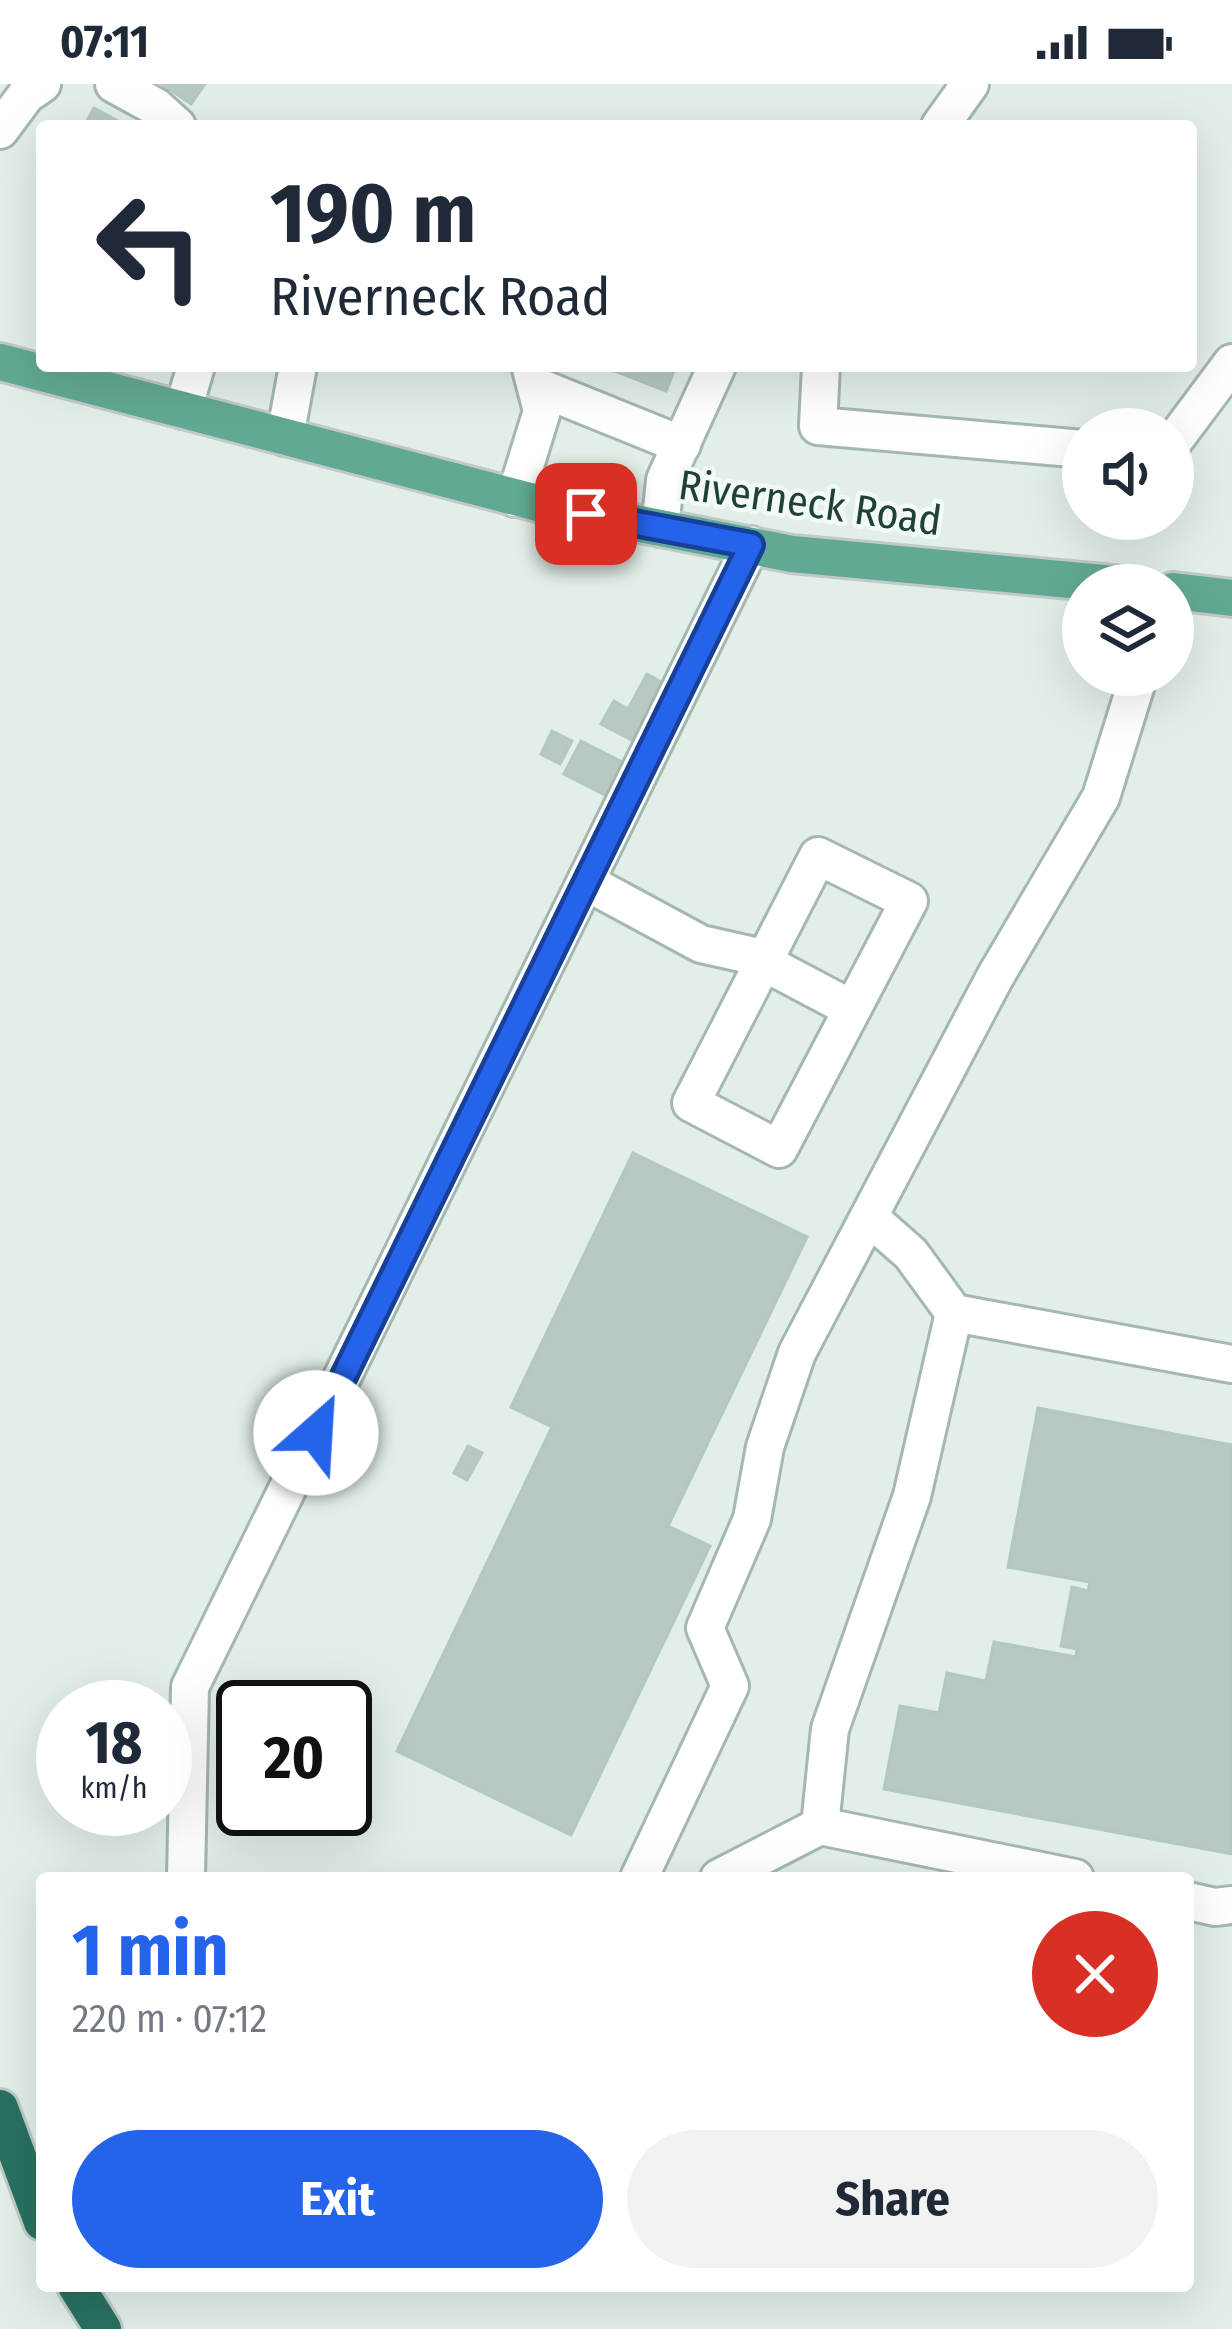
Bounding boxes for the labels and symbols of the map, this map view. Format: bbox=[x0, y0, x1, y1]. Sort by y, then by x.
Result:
street label: Riverneck Road bbox=[675, 460, 945, 546]
pin bbox=[535, 463, 637, 565]
position arrow bbox=[253, 1370, 379, 1496]
speed limit sign: 20 bbox=[216, 1680, 372, 1836]

